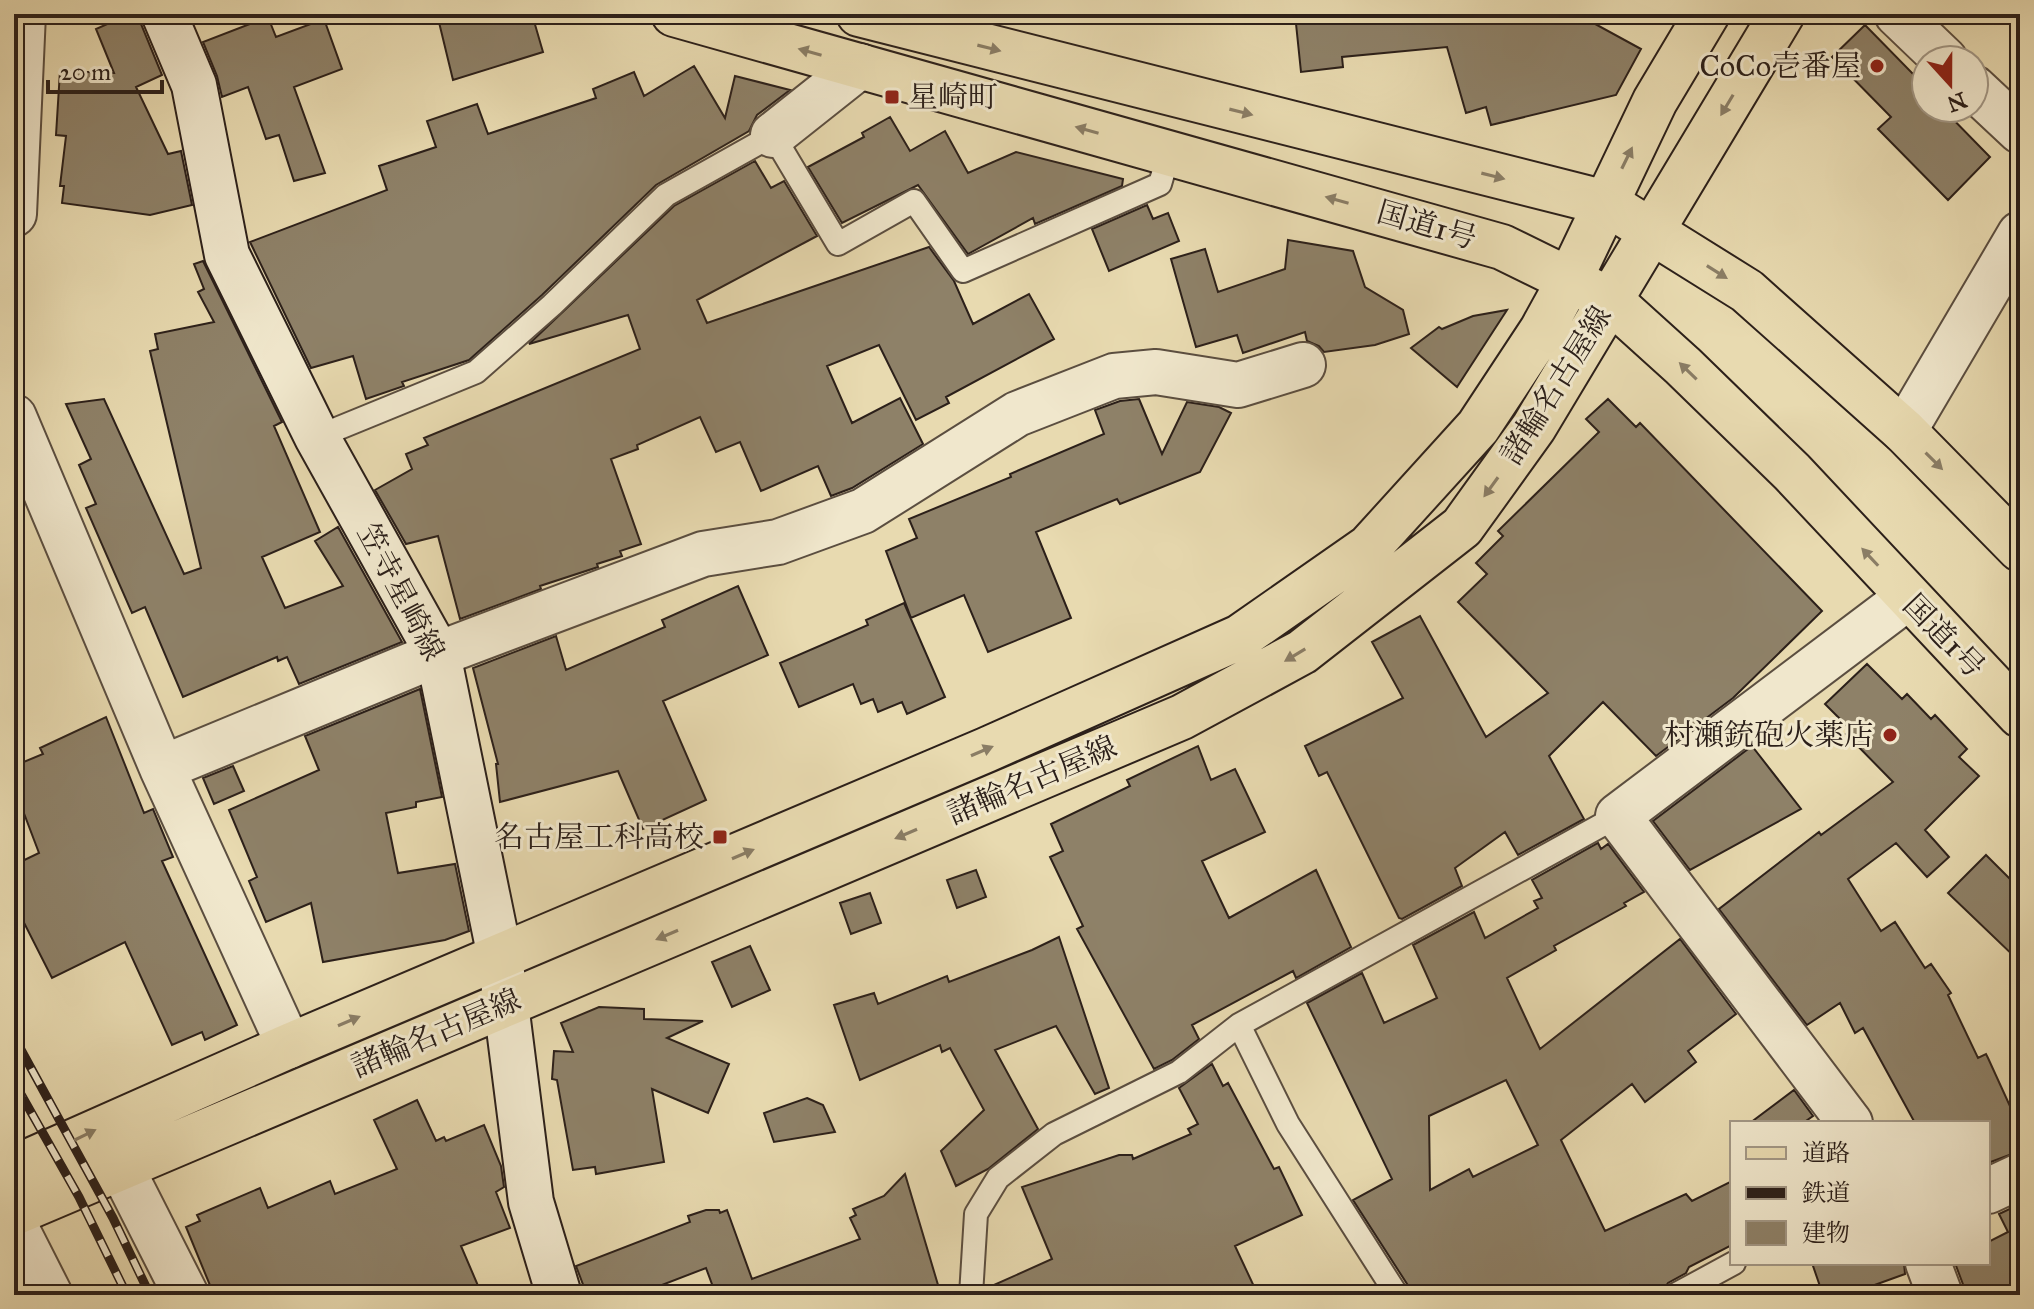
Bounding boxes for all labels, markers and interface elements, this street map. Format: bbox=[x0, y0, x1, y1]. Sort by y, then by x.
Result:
one-way arrow bbox=[976, 42, 1001, 54]
scale bar bbox=[48, 44, 162, 94]
north arrow bbox=[1910, 44, 1990, 124]
one-way arrow bbox=[797, 45, 821, 58]
place label: CoCo壱番屋 bbox=[1699, 48, 1861, 84]
text: 20 m bbox=[60, 57, 111, 87]
marker: CoCo壱番屋 bbox=[1868, 57, 1886, 75]
place label: 星崎町 bbox=[908, 79, 998, 115]
text: N bbox=[1943, 86, 1971, 118]
marker: 星崎町 bbox=[883, 88, 901, 106]
one-way arrow bbox=[1720, 94, 1734, 116]
one-way arrow bbox=[1228, 106, 1253, 118]
one-way arrow bbox=[1075, 123, 1099, 136]
one-way arrow bbox=[1620, 147, 1634, 170]
one-way arrow bbox=[1480, 170, 1505, 182]
one-way arrow bbox=[1325, 194, 1350, 206]
street label: 国道1号 bbox=[1373, 194, 1481, 256]
one-way arrow bbox=[1707, 265, 1728, 280]
street label: 諸輪名古屋線 bbox=[1493, 299, 1619, 471]
one-way arrow bbox=[1679, 363, 1698, 381]
one-way arrow bbox=[1924, 451, 1943, 470]
one-way arrow bbox=[1483, 476, 1499, 497]
street label: 笠寺星崎線 bbox=[350, 517, 452, 667]
one-way arrow bbox=[1861, 548, 1879, 567]
street label: 国道1号 bbox=[1896, 587, 1992, 685]
one-way arrow bbox=[1284, 648, 1306, 662]
place label: 村瀬銃砲火薬店 bbox=[1664, 717, 1874, 753]
marker: 村瀬銃砲火薬店 bbox=[1881, 726, 1899, 744]
street label: 諸輪名古屋線 bbox=[942, 728, 1122, 832]
one-way arrow bbox=[970, 745, 994, 758]
place label: 名古屋工科高校 bbox=[494, 819, 704, 855]
one-way arrow bbox=[895, 827, 918, 840]
marker: 名古屋工科高校 bbox=[711, 828, 729, 846]
one-way arrow bbox=[731, 847, 755, 860]
one-way arrow bbox=[655, 929, 679, 942]
street label: 諸輪名古屋線 bbox=[346, 981, 526, 1085]
one-way arrow bbox=[337, 1014, 361, 1027]
legend bbox=[1730, 1121, 1990, 1265]
one-way arrow bbox=[73, 1129, 96, 1142]
text: 道路 bbox=[1802, 1138, 1850, 1168]
text: 鉄道 bbox=[1802, 1178, 1850, 1208]
text: 建物 bbox=[1802, 1218, 1850, 1248]

